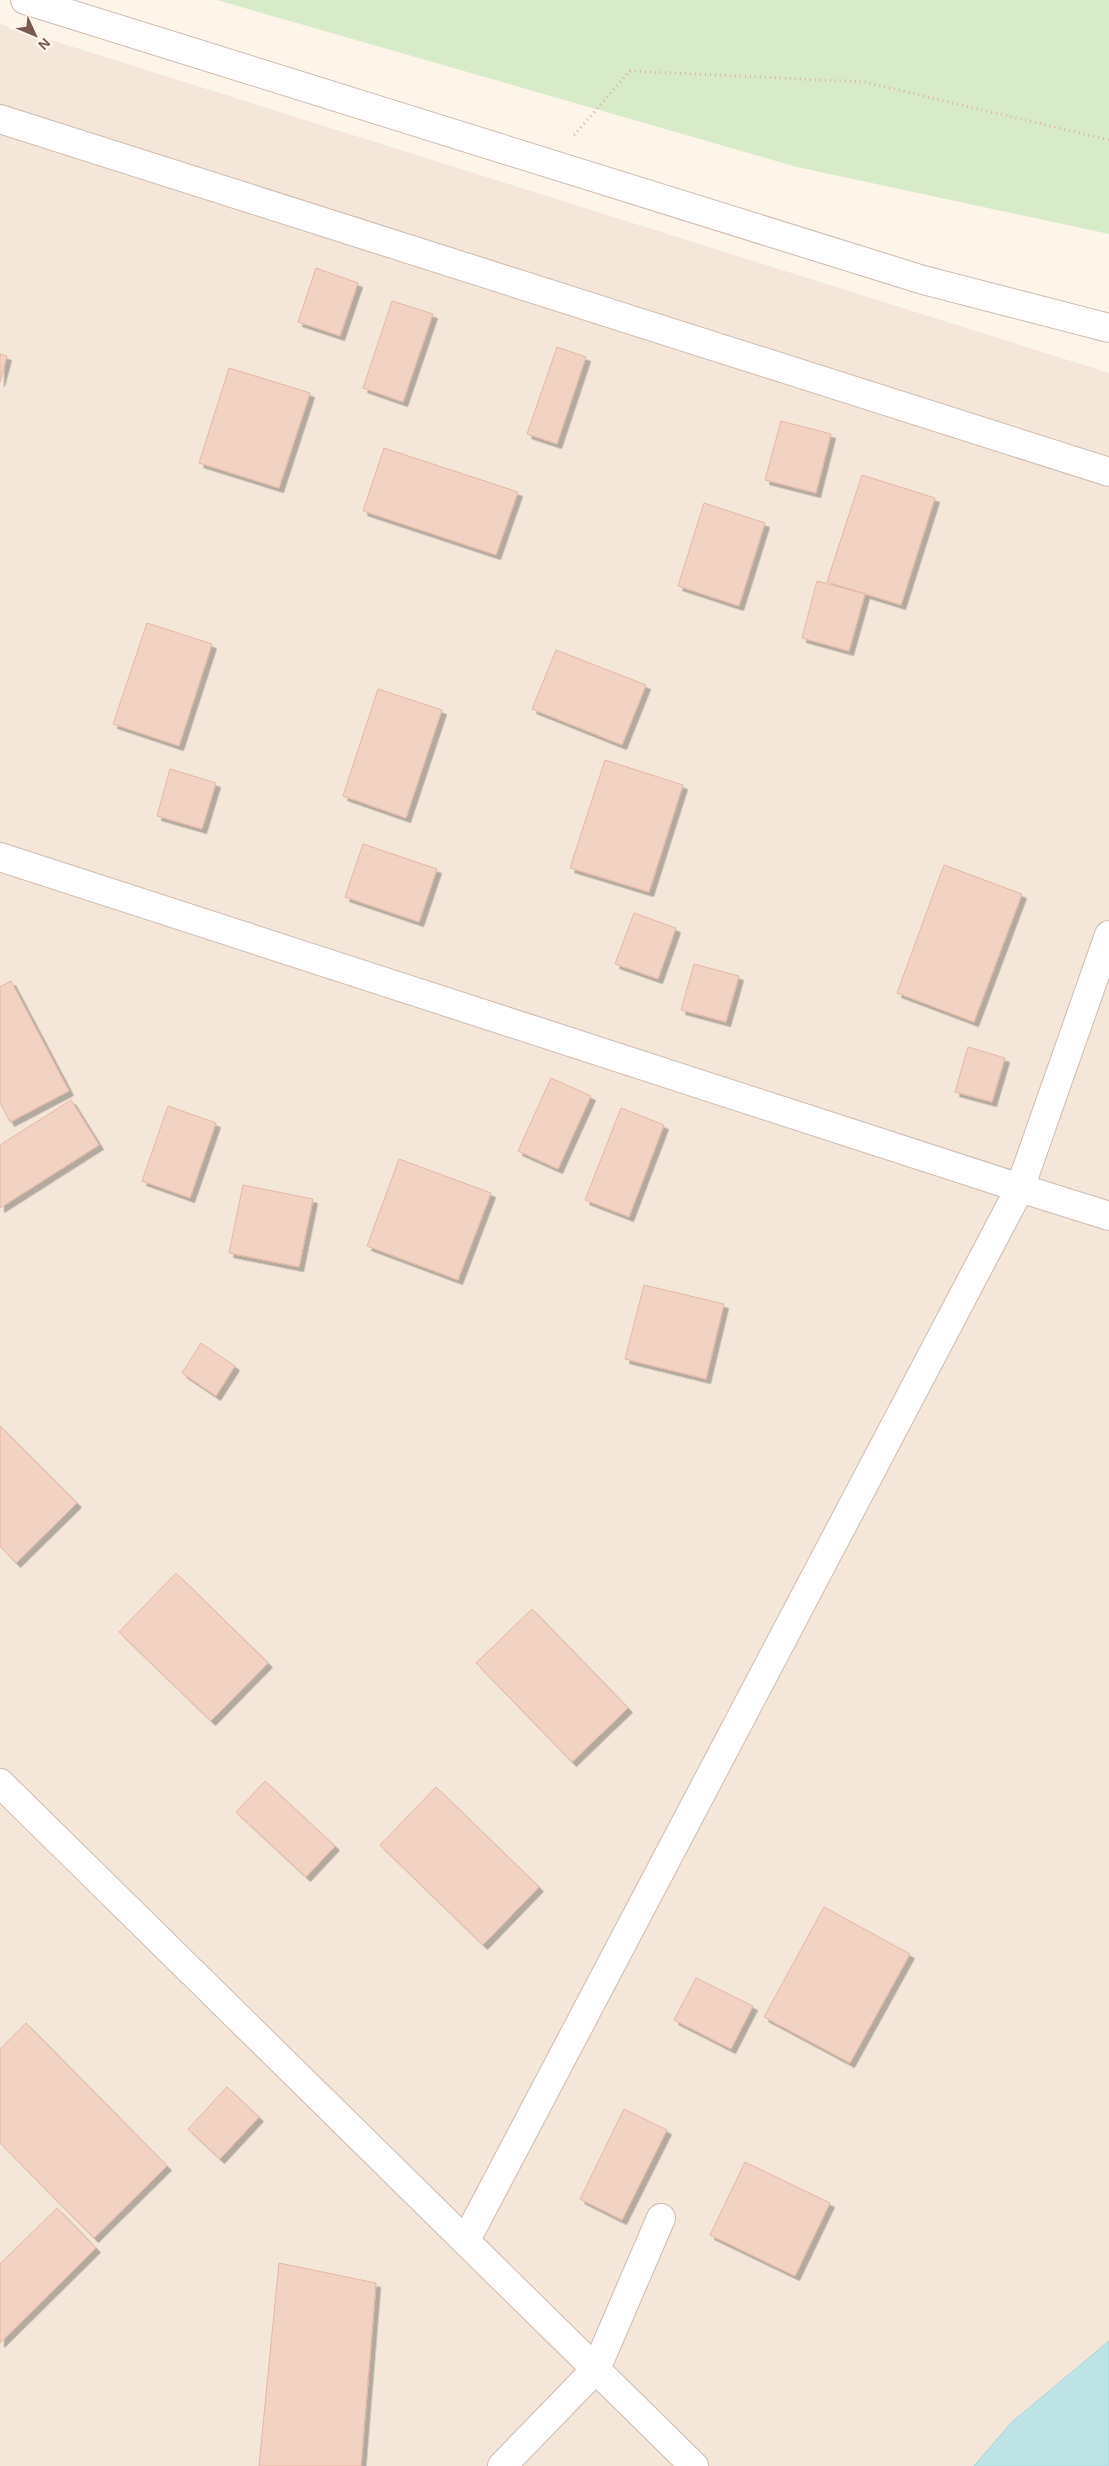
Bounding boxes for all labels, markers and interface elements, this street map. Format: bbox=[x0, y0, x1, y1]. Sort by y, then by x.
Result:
north arrow bbox=[10, 10, 60, 60]
text: N bbox=[35, 35, 54, 53]

